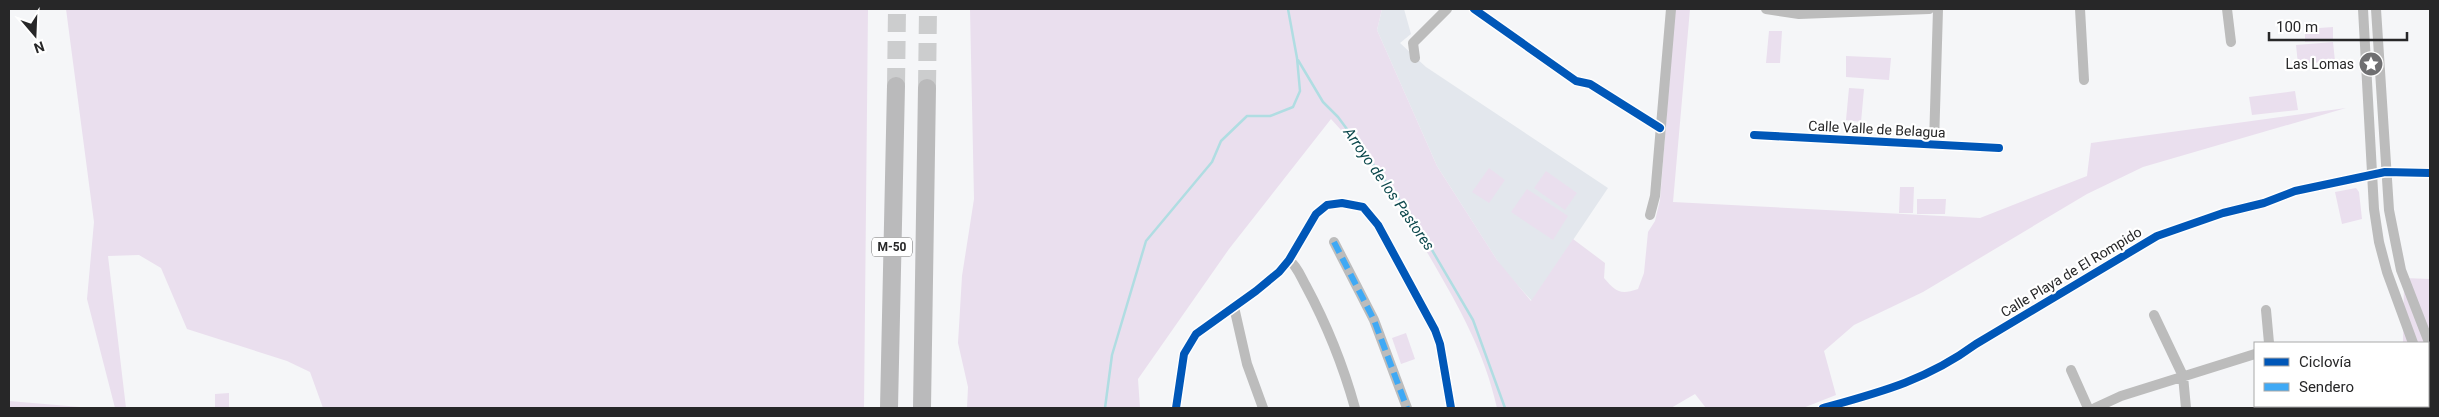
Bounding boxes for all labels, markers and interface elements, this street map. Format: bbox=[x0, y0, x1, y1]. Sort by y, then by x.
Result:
north arrow bbox=[10, 10, 60, 60]
scale bar bbox=[2269, 10, 2406, 42]
text: 100 m bbox=[2276, 18, 2318, 36]
text: N bbox=[32, 38, 47, 56]
place icon: Las Lomas bbox=[2358, 51, 2384, 77]
place label: Las Lomas bbox=[2286, 56, 2354, 72]
street label: Calle Valle de Belagua bbox=[1808, 117, 1946, 141]
water label: Arroyo de los Pastores bbox=[1339, 123, 1438, 254]
street label: Calle Playa de El Rompido bbox=[1998, 224, 2144, 320]
road number: M-50 bbox=[872, 238, 912, 256]
legend bbox=[2254, 342, 2429, 407]
text: Ciclovía bbox=[2299, 353, 2352, 371]
text: Sendero bbox=[2299, 378, 2354, 396]

